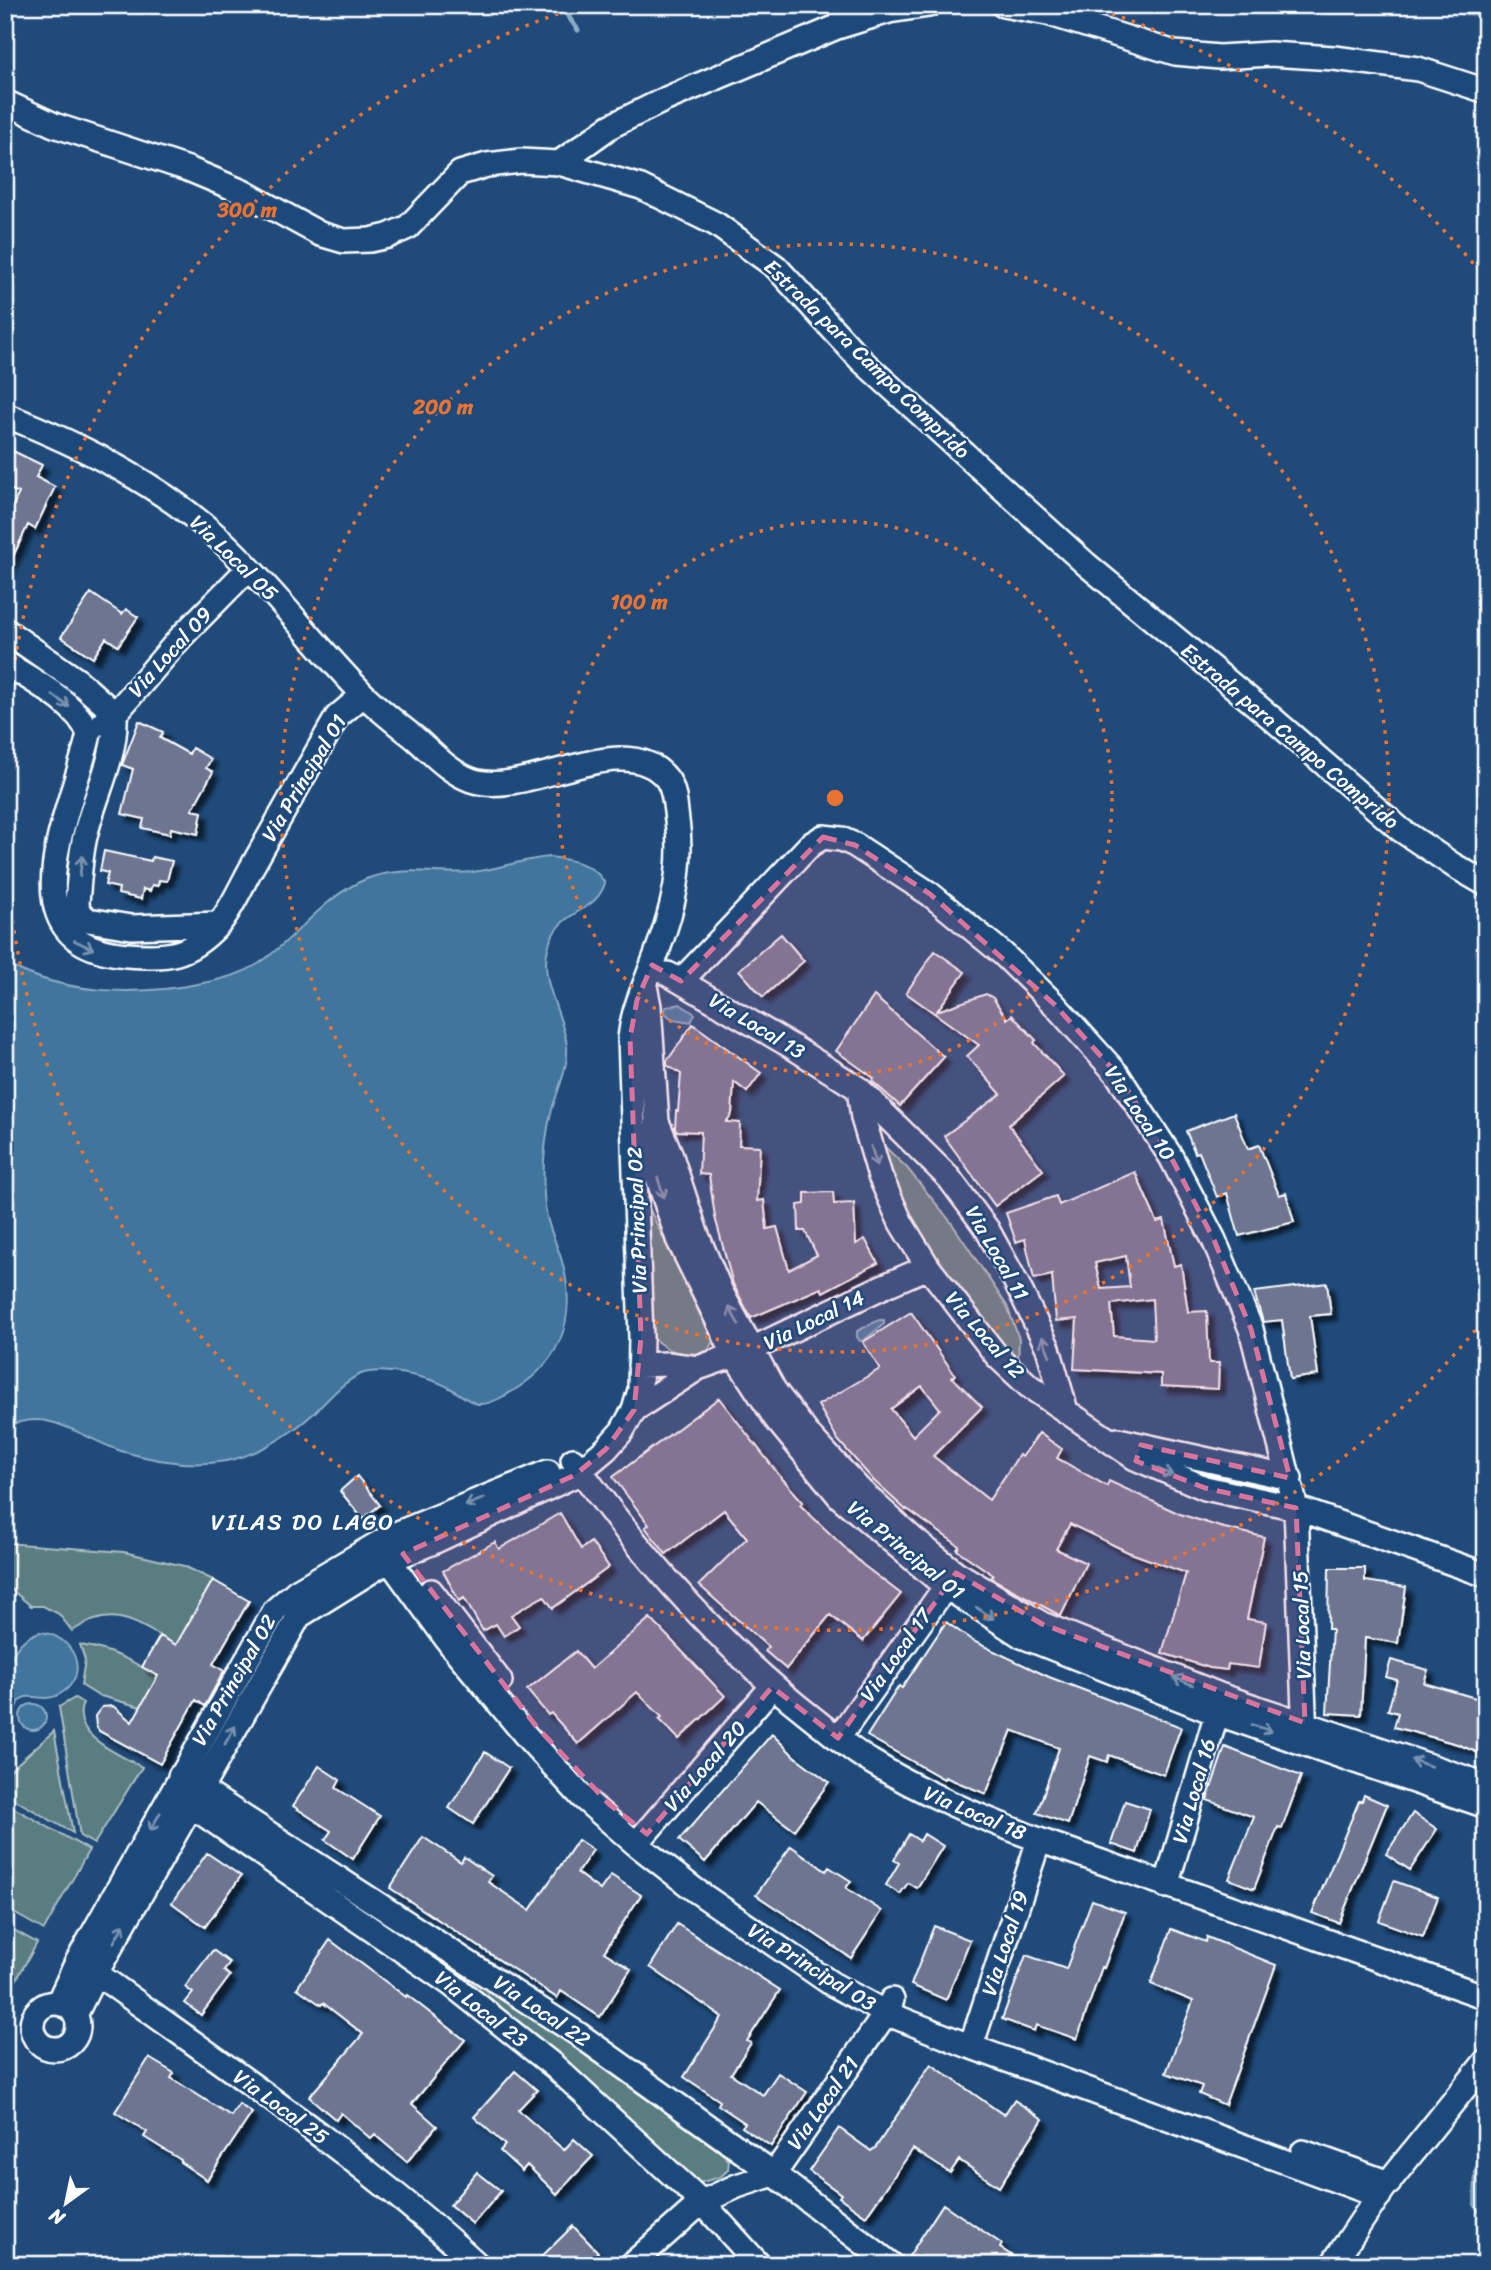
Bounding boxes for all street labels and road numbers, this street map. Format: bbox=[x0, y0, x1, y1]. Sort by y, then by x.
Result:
street label: Estrada para Campo Comprido bbox=[754, 249, 980, 469]
street label: Via Local 05 bbox=[180, 505, 288, 611]
street label: Via Local 09 bbox=[118, 597, 222, 707]
street label: Estrada para Campo Comprido bbox=[1172, 633, 1408, 839]
street label: Via Principal 01 bbox=[251, 707, 357, 849]
street label: Via Local 13 bbox=[701, 982, 813, 1070]
street label: Via Local 10 bbox=[1094, 1057, 1186, 1169]
street label: Via Principal 02 bbox=[615, 1146, 659, 1294]
street label: Via Local 11 bbox=[954, 1198, 1040, 1308]
street label: Via Local 14 bbox=[757, 1279, 871, 1361]
street label: Via Local 12 bbox=[935, 1282, 1035, 1388]
street label: Via Principal 01 bbox=[838, 1490, 974, 1610]
street label: Via Local 15 bbox=[1281, 1570, 1323, 1680]
street label: Via Local 17 bbox=[850, 1598, 944, 1710]
street label: Via Principal 02 bbox=[181, 1607, 287, 1753]
street label: Via Local 20 bbox=[654, 1711, 756, 1821]
street label: Via Local 16 bbox=[1161, 1734, 1227, 1848]
street label: Via Local 18 bbox=[918, 1774, 1033, 1852]
street label: Via Local 19 bbox=[970, 1885, 1040, 2001]
street label: Via Principal 03 bbox=[740, 1912, 885, 2022]
street label: Via Local 23 bbox=[426, 1960, 537, 2058]
street label: Via Local 22 bbox=[485, 1964, 599, 2058]
street label: Via Local 21 bbox=[776, 2048, 870, 2158]
street label: Via Local 25 bbox=[225, 2059, 338, 2155]

